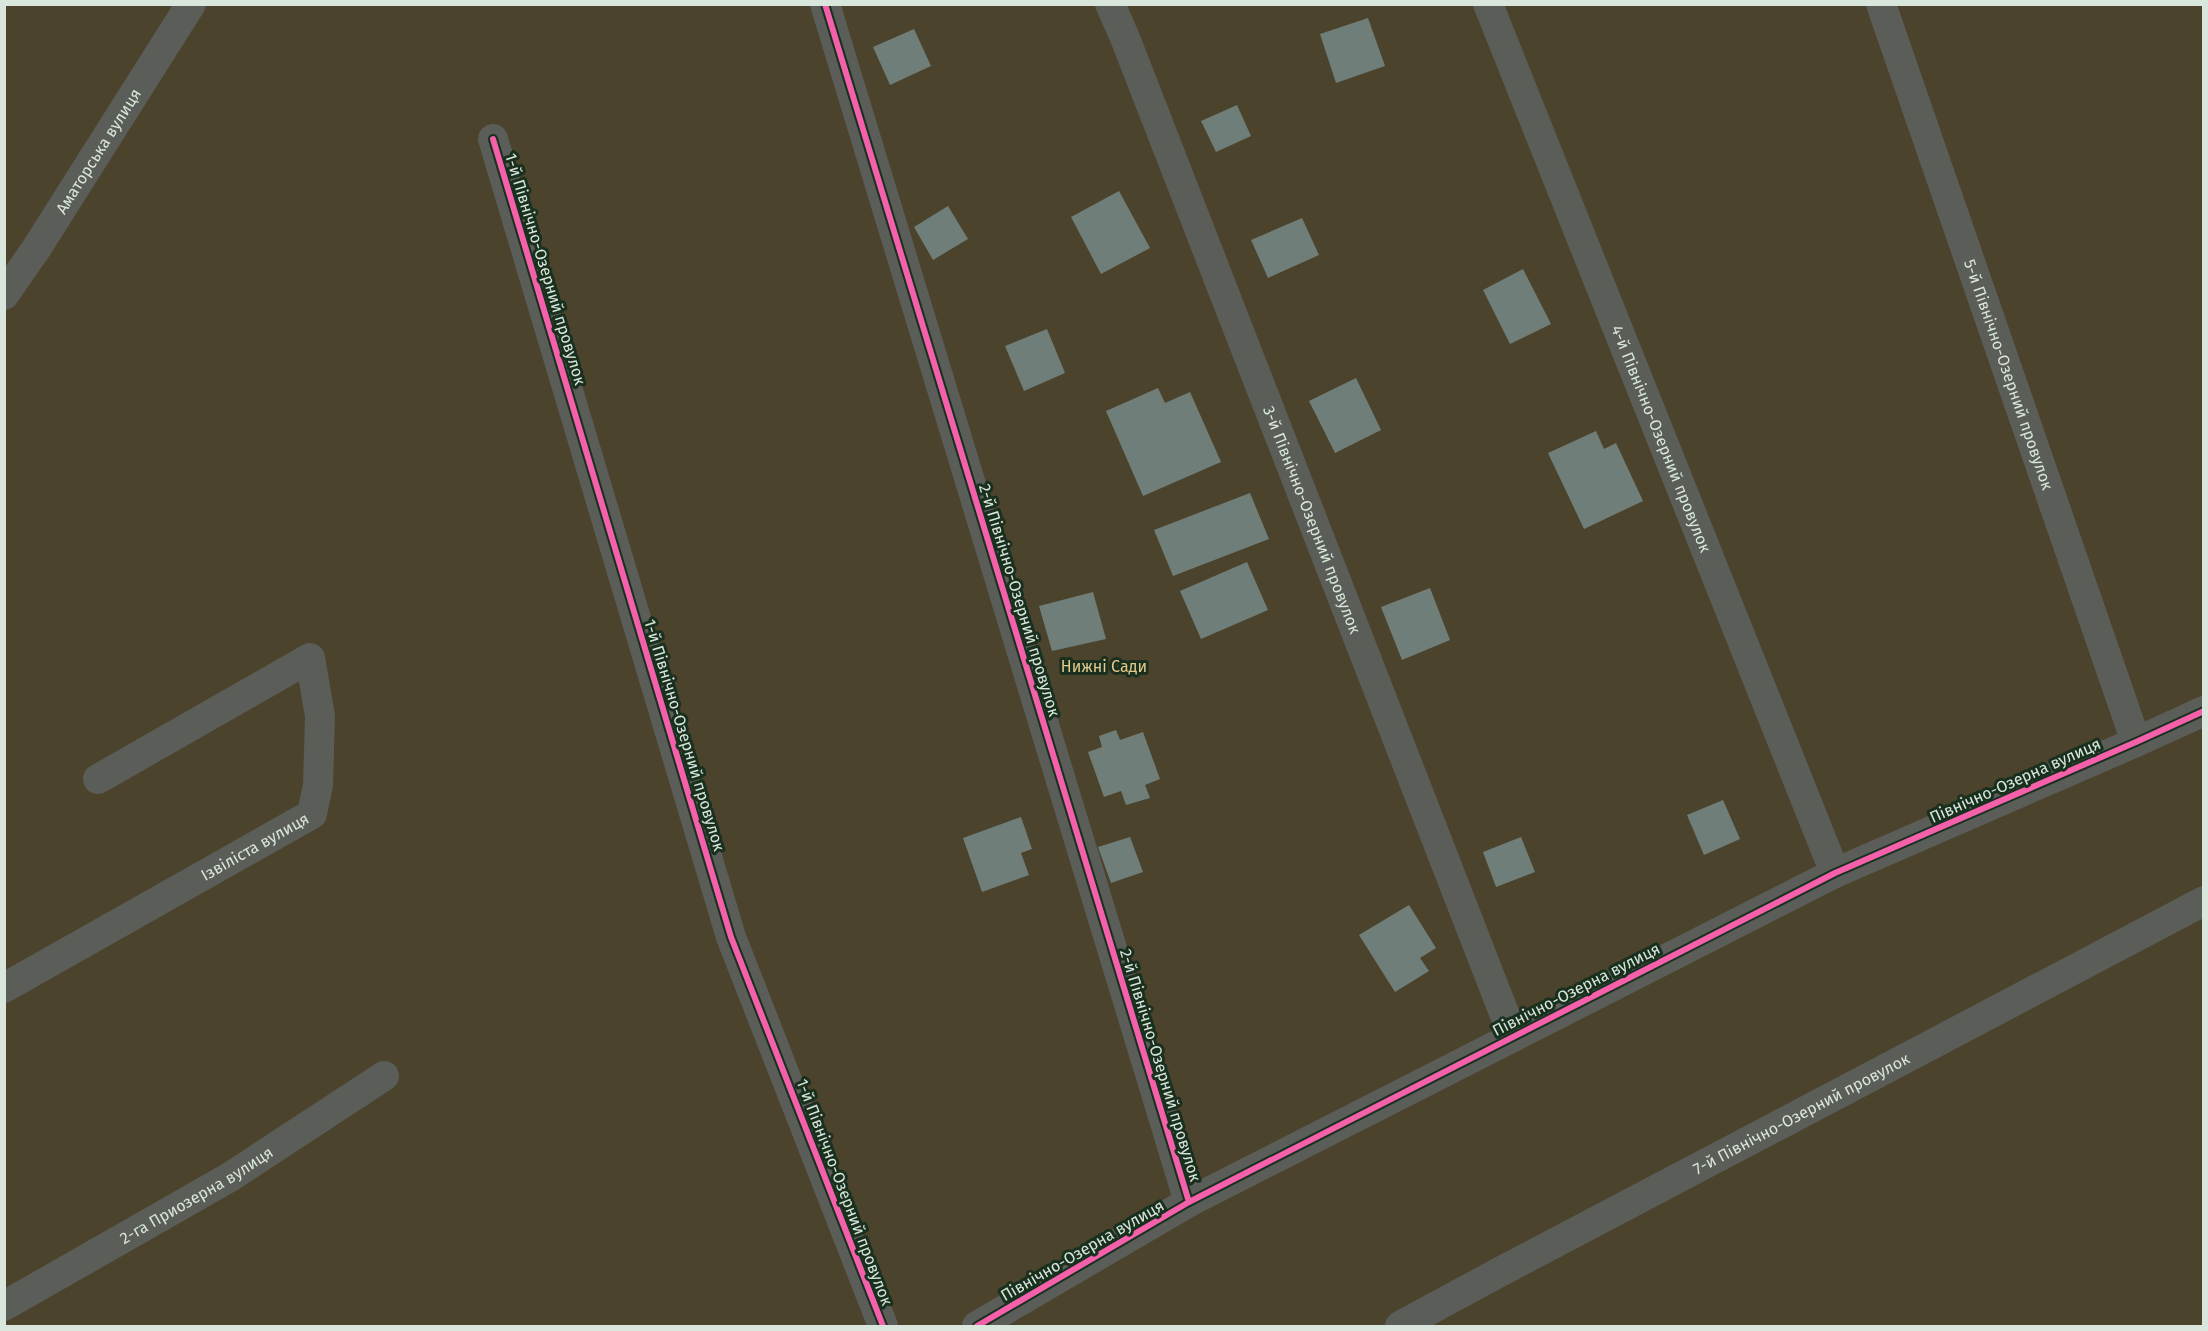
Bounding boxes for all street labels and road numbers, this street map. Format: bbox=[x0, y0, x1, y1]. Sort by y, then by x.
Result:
street label: Аматорська вулиця bbox=[52, 85, 145, 217]
street label: 1-й Північно-Озерний провулок bbox=[501, 151, 590, 388]
street label: 5-й Північно-Озерний провулок bbox=[1960, 257, 2057, 493]
street label: 4-й Північно-Озерний провулок bbox=[1607, 322, 1715, 556]
street label: 3-й Північно-Озерний провулок bbox=[1259, 403, 1365, 637]
street label: 2-й Північно-Озерний провулок bbox=[975, 482, 1064, 719]
street label: 1-й Північно-Озерний провулок bbox=[640, 617, 729, 854]
street label: Північно-Озерна вулиця bbox=[1927, 734, 2104, 827]
street label: Ізвіліста вулиця bbox=[198, 809, 312, 885]
street label: Північно-Озерна вулиця bbox=[1489, 939, 1663, 1040]
street label: 2-й Північно-Озерний провулок bbox=[1116, 947, 1205, 1184]
street label: 7-й Північно-Озерний провулок bbox=[1690, 1049, 1913, 1178]
street label: 1-й Північно-Озерний провулок bbox=[792, 1076, 897, 1309]
street label: 2-га Приозерна вулиця bbox=[116, 1143, 277, 1248]
street label: Північно-Озерна вулиця bbox=[997, 1196, 1167, 1305]

